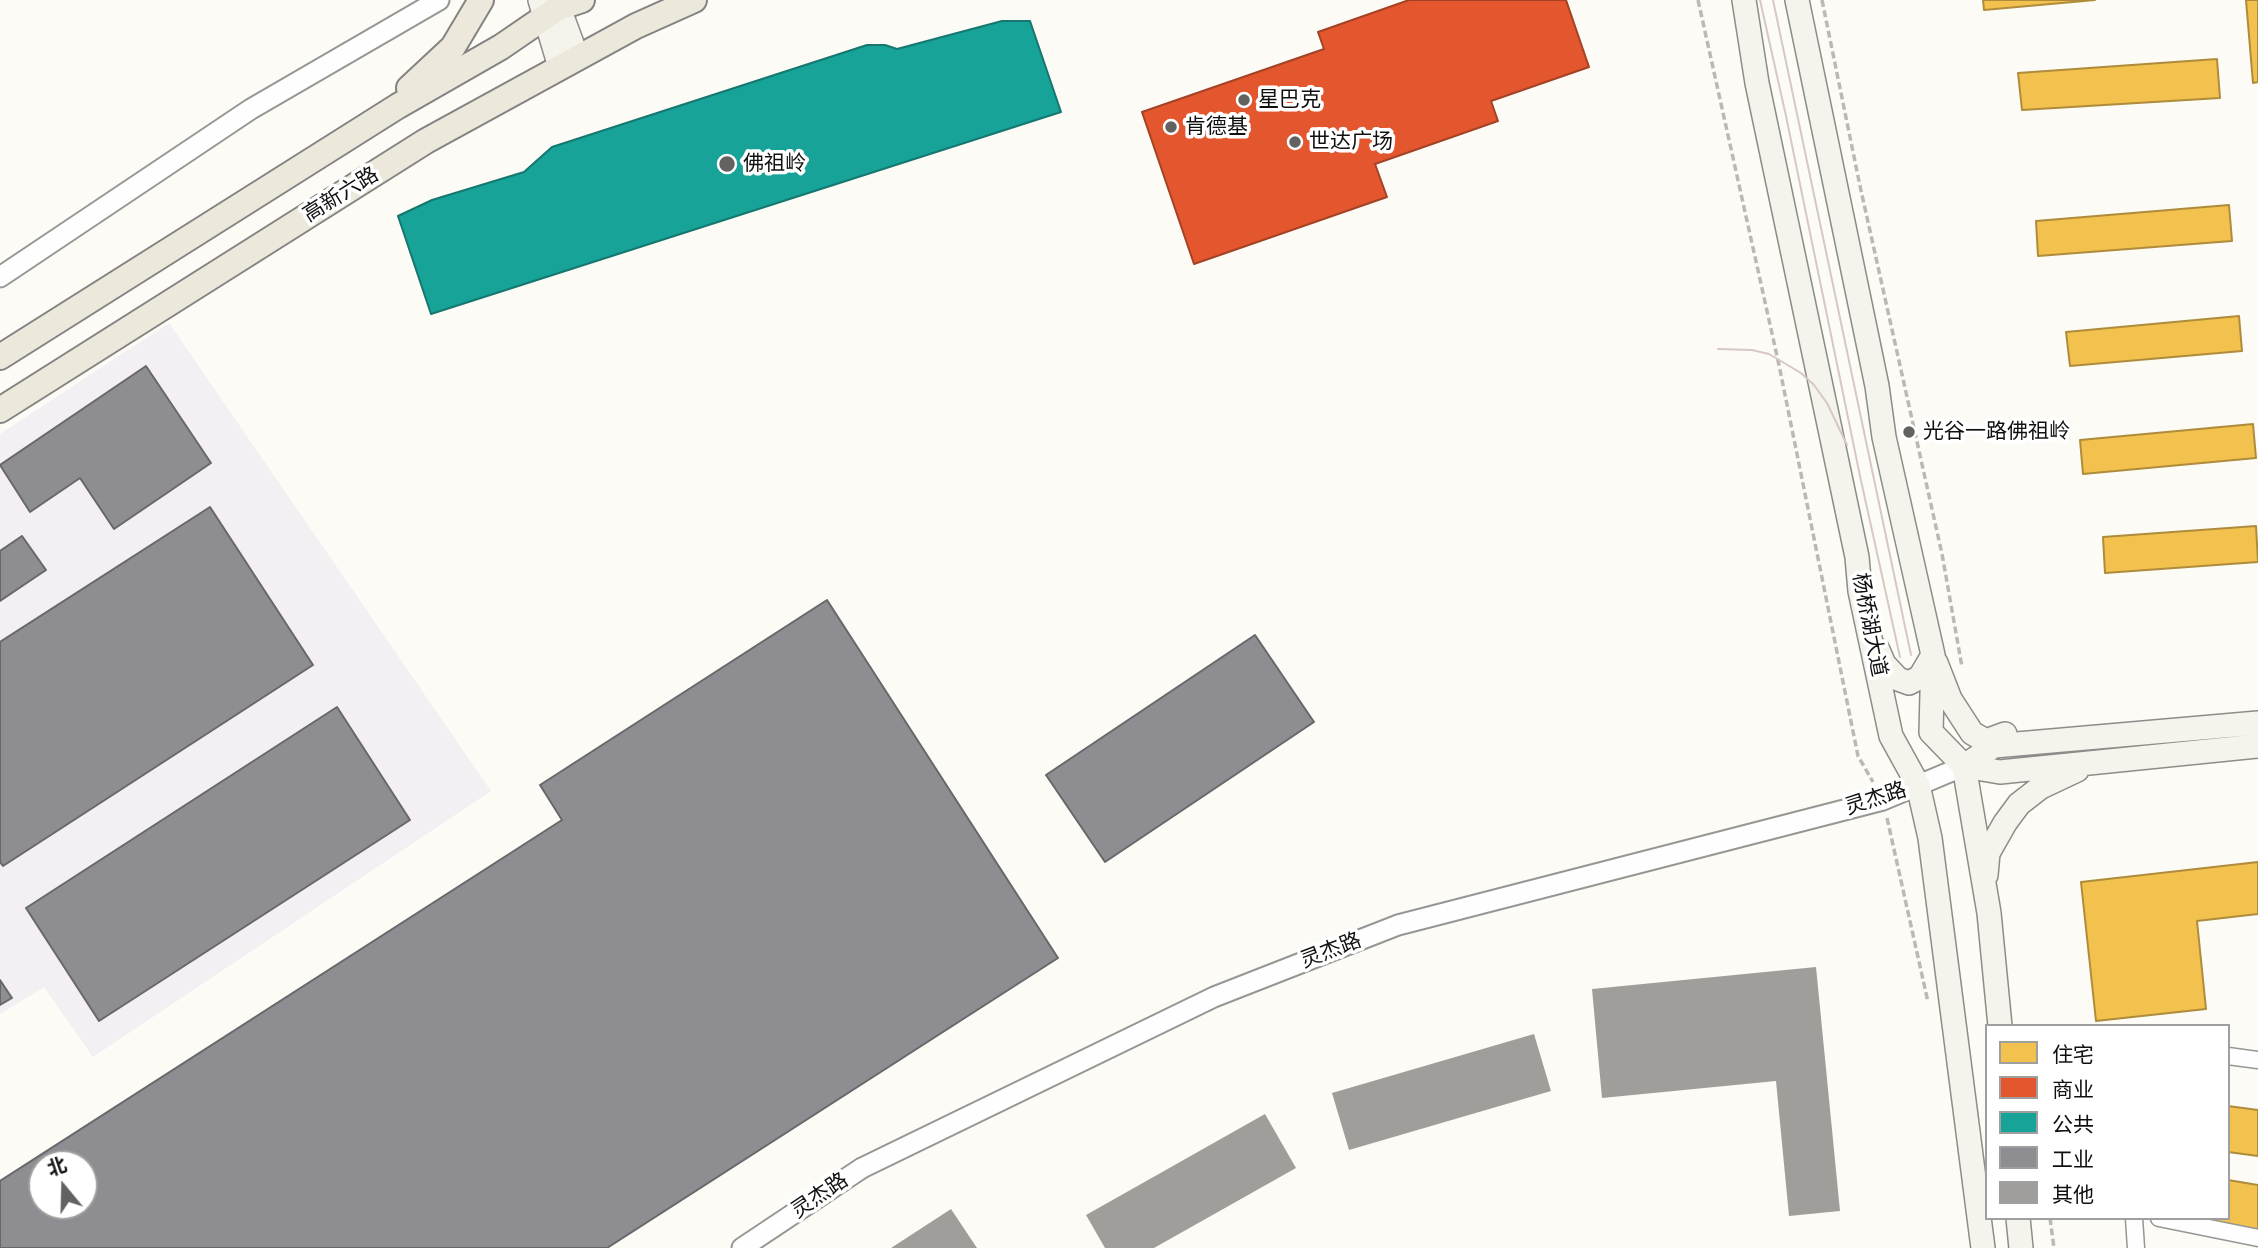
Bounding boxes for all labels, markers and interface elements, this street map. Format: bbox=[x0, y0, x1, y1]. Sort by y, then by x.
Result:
place label: 星巴克 bbox=[1258, 87, 1321, 113]
marker: 星巴克 bbox=[1236, 92, 1252, 108]
place label: 肯德基 bbox=[1185, 114, 1248, 140]
marker: 肯德基 bbox=[1163, 119, 1179, 135]
place label: 世达广场 bbox=[1309, 129, 1393, 155]
marker: 世达广场 bbox=[1287, 134, 1303, 150]
place label: 佛祖岭 bbox=[743, 151, 806, 177]
marker: 佛祖岭 bbox=[717, 154, 737, 174]
street label: 高新六路 bbox=[299, 162, 383, 228]
place label: 光谷一路佛祖岭 bbox=[1923, 419, 2070, 445]
marker: 光谷一路佛祖岭 bbox=[1901, 424, 1917, 440]
street label: 杨桥湖大道 bbox=[1847, 571, 1891, 679]
street label: 灵杰路 bbox=[1842, 777, 1910, 821]
street label: 灵杰路 bbox=[1297, 928, 1365, 974]
legend bbox=[1985, 1024, 2230, 1220]
text: 住宅 bbox=[2052, 1042, 2094, 1068]
text: 商业 bbox=[2052, 1077, 2094, 1103]
text: 公共 bbox=[2052, 1112, 2094, 1138]
text: 工业 bbox=[2052, 1147, 2094, 1173]
north arrow bbox=[28, 1150, 98, 1220]
text: 北 bbox=[44, 1153, 69, 1181]
street label: 灵杰路 bbox=[787, 1168, 853, 1224]
text: 其他 bbox=[2052, 1182, 2094, 1208]

